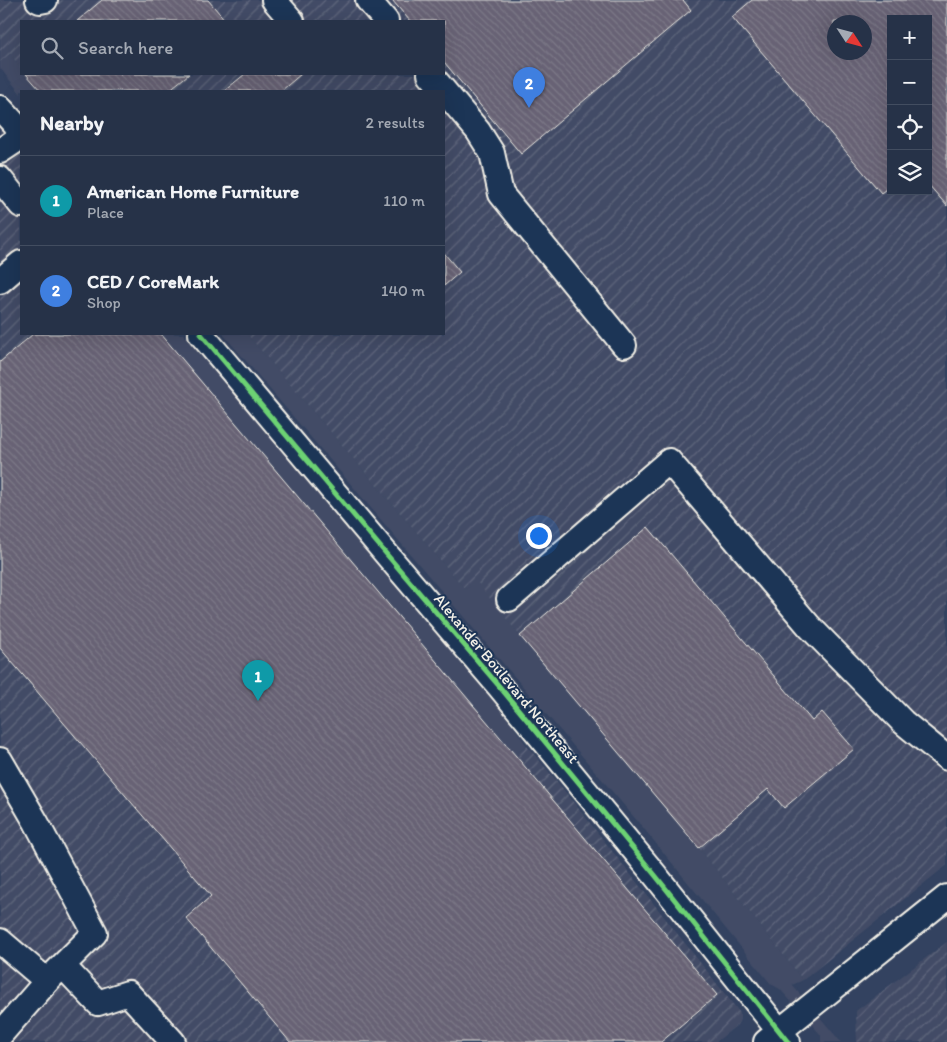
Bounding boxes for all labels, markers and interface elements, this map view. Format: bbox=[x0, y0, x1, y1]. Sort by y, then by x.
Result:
north arrow bbox=[827, 15, 872, 60]
map controls bbox=[887, 15, 932, 195]
button: + bbox=[887, 15, 932, 60]
search box bbox=[20, 20, 445, 75]
icon: search bbox=[38, 34, 66, 62]
text: Search here bbox=[78, 36, 173, 59]
button: − bbox=[887, 60, 932, 105]
pin: 2 bbox=[513, 67, 545, 108]
button: locate bbox=[887, 105, 932, 150]
text: Nearby bbox=[40, 110, 104, 135]
text: 2 results bbox=[365, 113, 425, 132]
button: layers bbox=[887, 150, 932, 195]
text: American Home Furniture bbox=[87, 180, 299, 203]
text: 1 bbox=[52, 191, 60, 210]
text: 110 m bbox=[383, 191, 425, 210]
text: Place bbox=[87, 203, 124, 222]
text: CED / CoreMark bbox=[87, 270, 219, 293]
text: 2 bbox=[52, 281, 60, 300]
text: 140 m bbox=[381, 281, 425, 300]
text: Shop bbox=[87, 293, 121, 312]
your location bbox=[526, 523, 552, 549]
street label: Alexander Boulevard Northeast bbox=[430, 590, 583, 767]
pin: 1 bbox=[242, 660, 274, 701]

